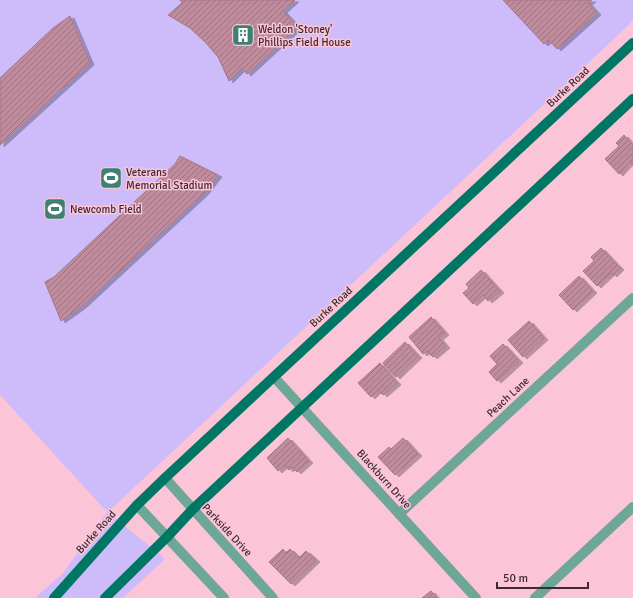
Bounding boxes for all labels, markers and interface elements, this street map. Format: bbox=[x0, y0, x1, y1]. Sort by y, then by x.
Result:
building icon: Weldon 'Stoney' Phillips Field House bbox=[230, 22, 256, 48]
place label: Weldon 'Stoney' Phillips Field House bbox=[258, 23, 351, 49]
street label: Burke Road bbox=[544, 64, 592, 110]
sports icon: Veterans Memorial Stadium bbox=[98, 165, 124, 191]
place label: Veterans Memorial Stadium bbox=[126, 166, 213, 192]
sports icon: Newcomb Field bbox=[42, 196, 68, 222]
place label: Newcomb Field bbox=[70, 203, 142, 216]
street label: Burke Road bbox=[307, 284, 355, 330]
street label: Peach Lane bbox=[484, 374, 532, 420]
street label: Blackburn Drive bbox=[354, 447, 414, 511]
street label: Parkside Drive bbox=[199, 501, 255, 559]
street label: Burke Road bbox=[73, 508, 119, 556]
scale bar bbox=[497, 564, 588, 590]
text: 50 m bbox=[503, 571, 528, 586]

